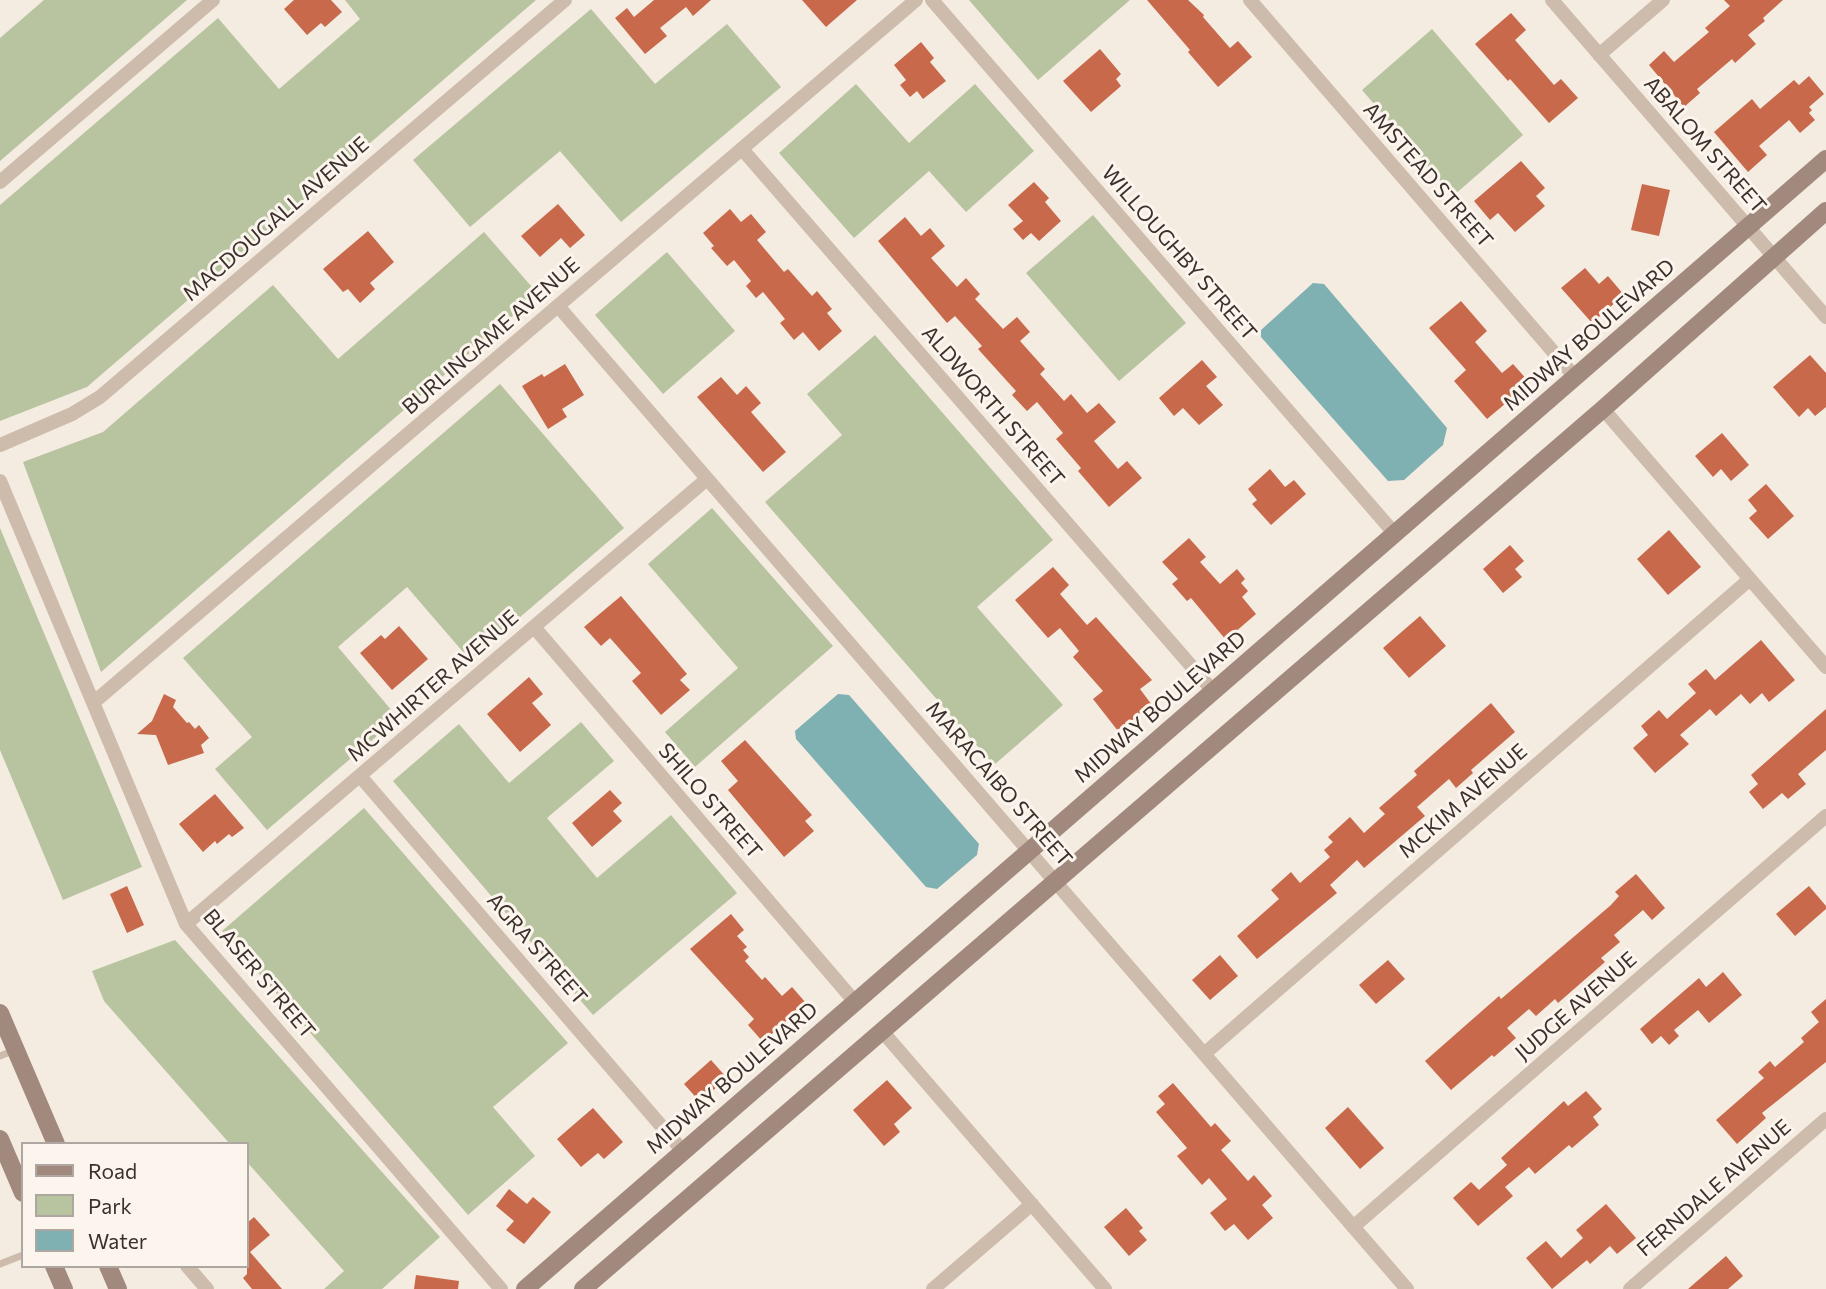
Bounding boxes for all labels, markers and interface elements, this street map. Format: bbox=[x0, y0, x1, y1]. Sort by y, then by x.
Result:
street label: ABALOM STREET bbox=[1639, 71, 1771, 219]
street label: AMSTEAD STREET bbox=[1358, 97, 1498, 253]
street label: MACDOUGALL AVENUE bbox=[178, 132, 374, 306]
street label: WILLOUGHBY STREET bbox=[1096, 160, 1262, 346]
street label: BURLINGAME AVENUE bbox=[397, 252, 585, 420]
street label: MIDWAY BOULEVARD bbox=[1498, 254, 1680, 416]
street label: ALDWORTH STREET bbox=[916, 321, 1070, 491]
street label: MCWHIRTER AVENUE bbox=[342, 605, 524, 767]
street label: MIDWAY BOULEVARD bbox=[1069, 626, 1251, 788]
street label: MARACAIBO STREET bbox=[921, 696, 1077, 872]
street label: SHILO STREET bbox=[653, 738, 767, 864]
street label: MCKIM AVENUE bbox=[1394, 738, 1532, 864]
street label: AGRA STREET bbox=[482, 888, 592, 1010]
street label: BLASER STREET bbox=[198, 904, 320, 1044]
street label: JUDGE AVENUE bbox=[1510, 947, 1642, 1065]
street label: MIDWAY BOULEVARD bbox=[641, 997, 823, 1159]
street label: FERNDALE AVENUE bbox=[1632, 1114, 1796, 1262]
legend bbox=[21, 1142, 248, 1268]
text: Road bbox=[88, 1158, 137, 1183]
text: Park bbox=[88, 1193, 132, 1218]
text: Water bbox=[88, 1228, 147, 1253]

